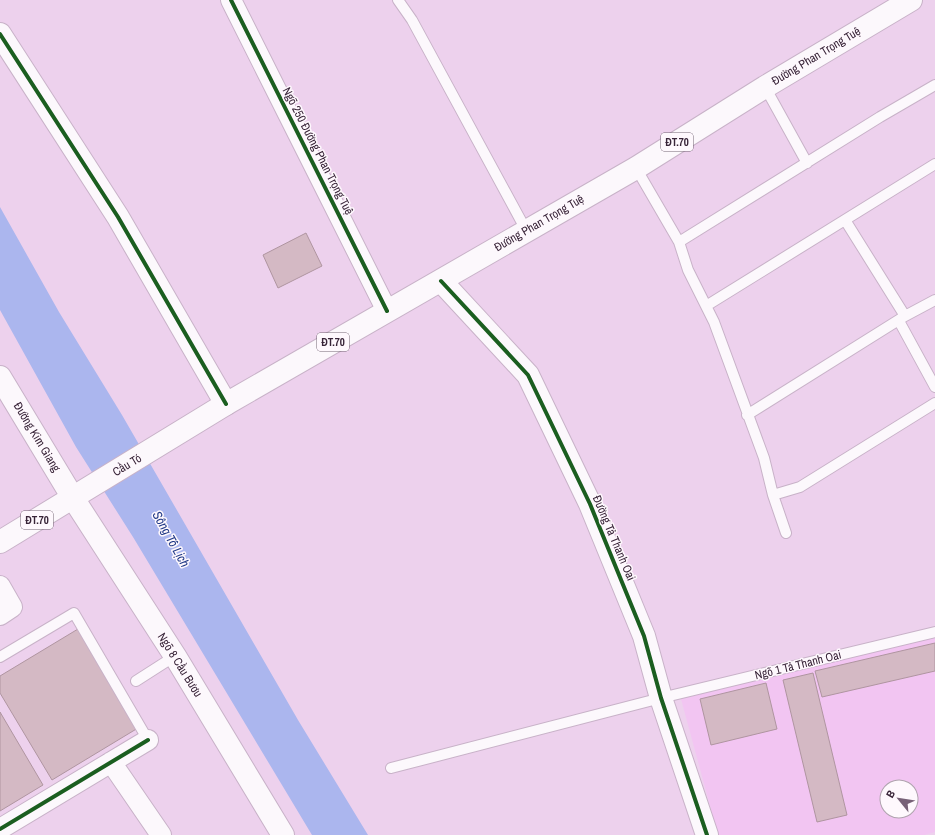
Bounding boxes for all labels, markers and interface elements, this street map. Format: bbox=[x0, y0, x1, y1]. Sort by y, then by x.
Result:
street label: Đường Phan Trọng Tuệ bbox=[768, 23, 864, 89]
street label: Ngõ 250 Đường Phan Trọng Tuệ bbox=[279, 84, 357, 218]
road number: ĐT.70 bbox=[661, 133, 693, 151]
street label: Đường Phan Trọng Tuệ bbox=[491, 191, 587, 255]
road number: ĐT.70 bbox=[317, 333, 349, 351]
street label: Đường Kim Giang bbox=[10, 399, 64, 475]
street label: Cầu Tó bbox=[110, 450, 144, 480]
street label: Đường Tả Thanh Oai bbox=[589, 493, 639, 583]
water label: Sông Tô Lịch bbox=[149, 508, 193, 570]
road number: ĐT.70 bbox=[21, 511, 53, 529]
street label: Ngõ 8 Cầu Bươu bbox=[154, 630, 206, 700]
street label: Ngõ 1 Tả Thanh Oai bbox=[753, 647, 843, 683]
north arrow bbox=[879, 779, 919, 819]
text: B bbox=[883, 787, 898, 800]

